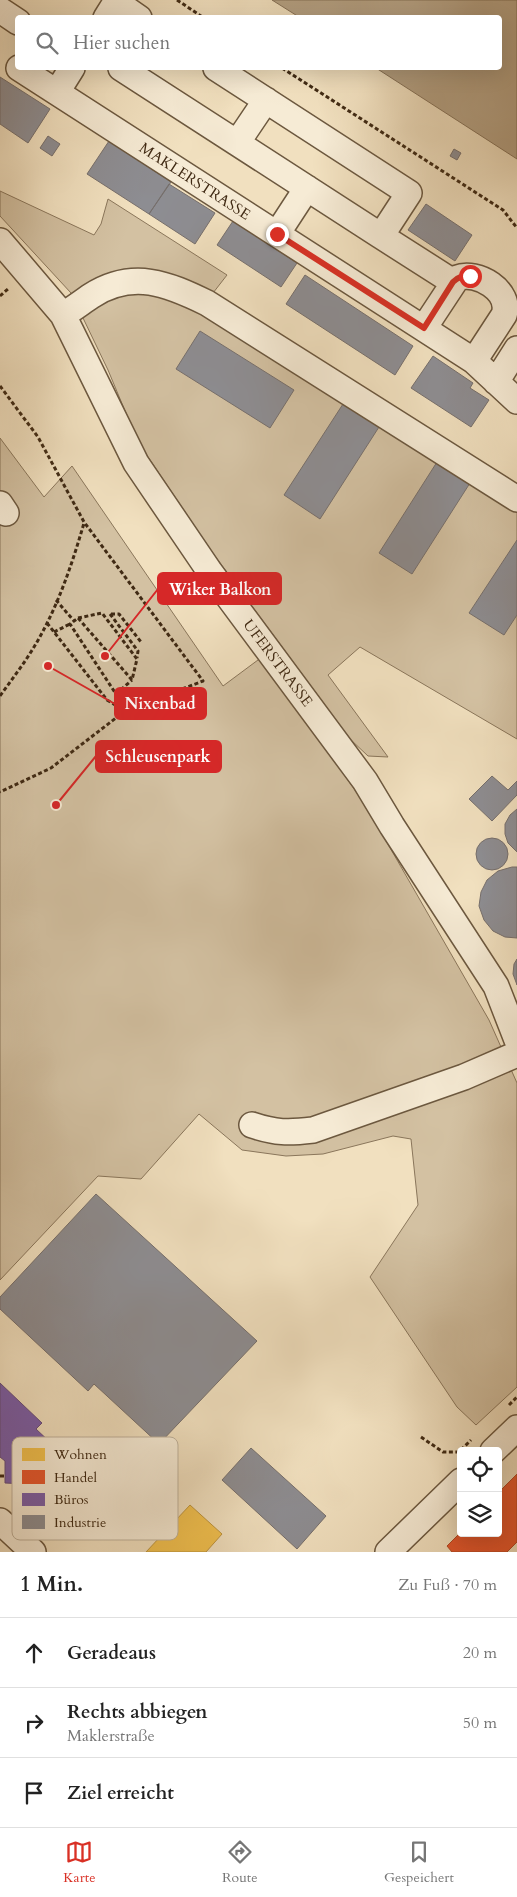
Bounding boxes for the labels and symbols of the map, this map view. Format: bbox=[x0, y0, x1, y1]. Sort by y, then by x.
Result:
street label: MAKLERSTRASSE bbox=[136, 138, 254, 224]
route end bbox=[266, 223, 289, 246]
route start bbox=[459, 265, 482, 288]
callout: Wiker Balkon bbox=[158, 573, 281, 604]
text: Wiker Balkon bbox=[168, 579, 272, 601]
street label: UFERSTRASSE bbox=[239, 615, 317, 711]
callout: Nixenbad bbox=[115, 688, 206, 719]
text: Nixenbad bbox=[124, 693, 196, 715]
callout: Schleusenpark bbox=[96, 741, 221, 772]
text: Schleusenpark bbox=[106, 746, 210, 768]
legend bbox=[12, 1437, 178, 1540]
text: Wohnen bbox=[53, 1445, 107, 1464]
text: Handel bbox=[54, 1468, 98, 1487]
text: Büros bbox=[54, 1490, 89, 1509]
text: Industrie bbox=[54, 1513, 106, 1532]

